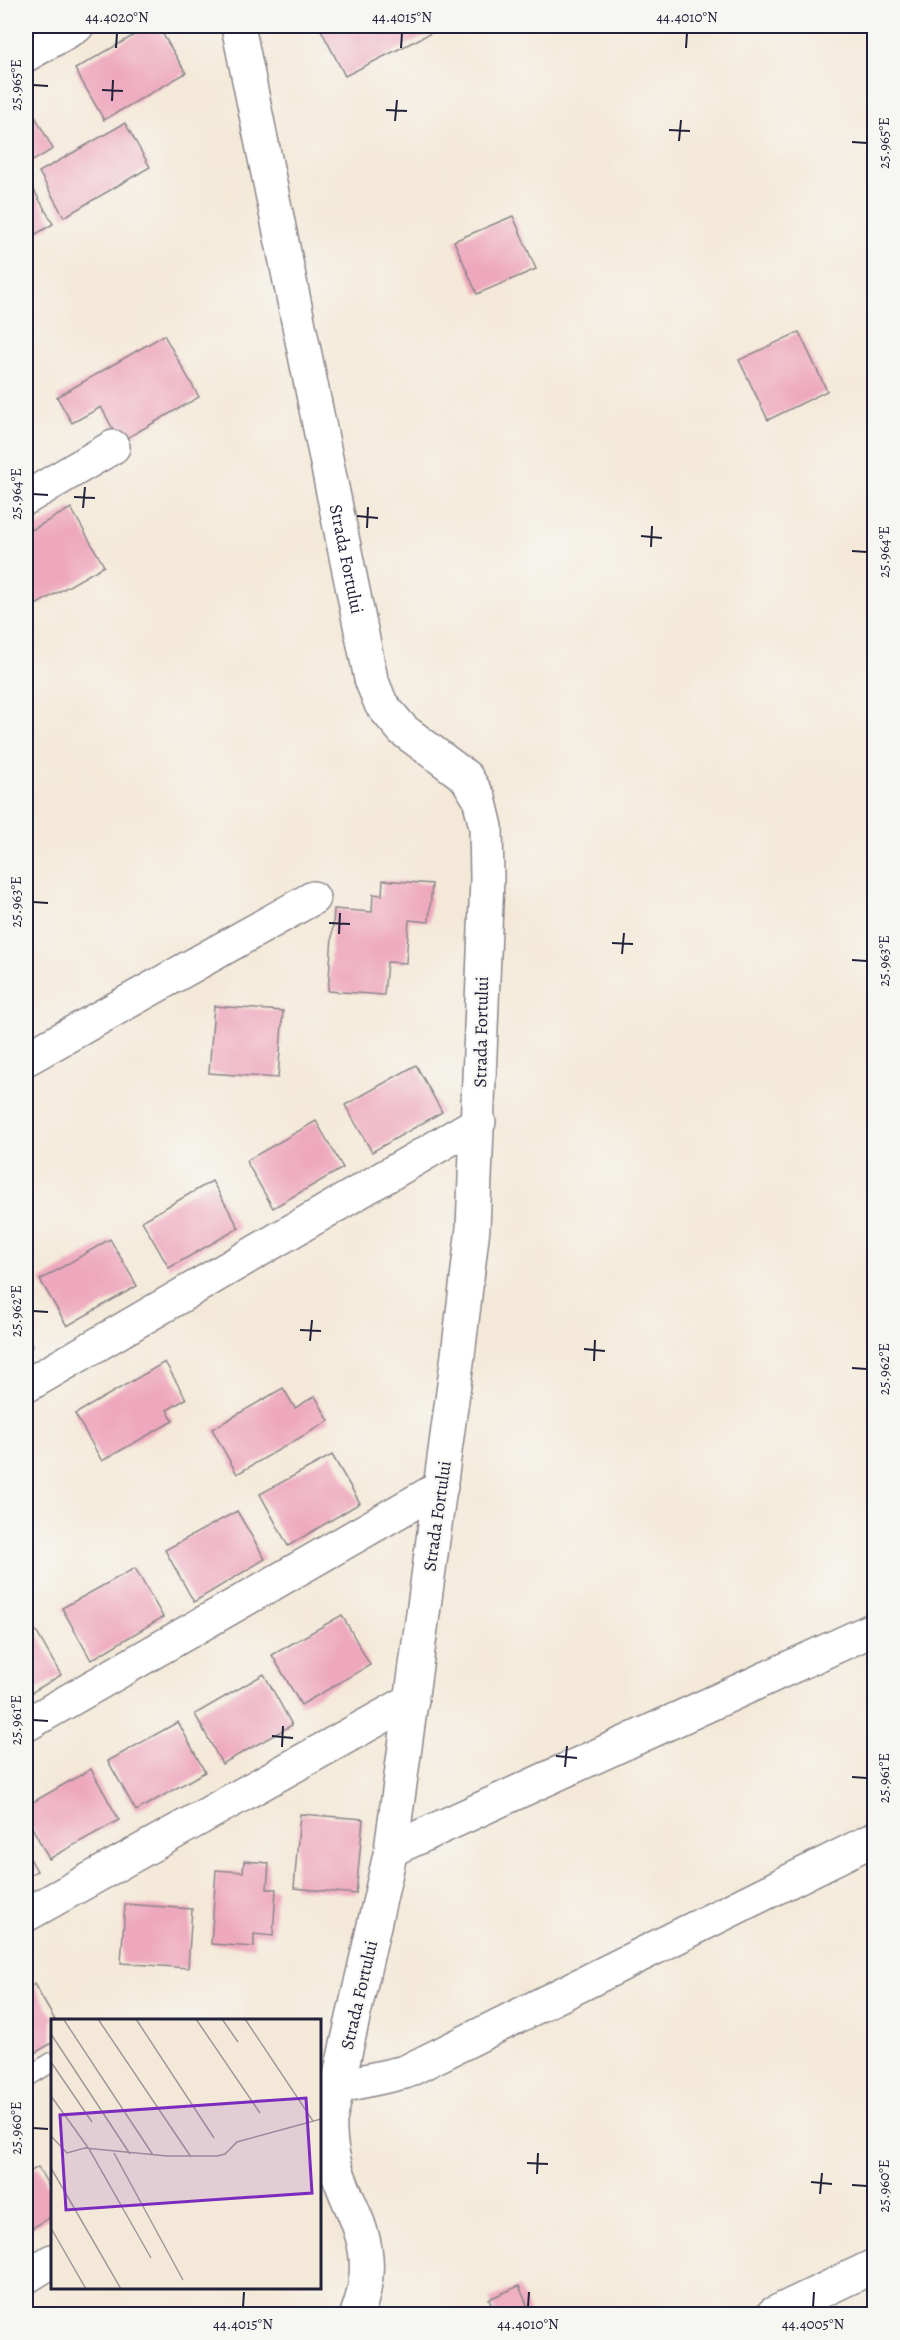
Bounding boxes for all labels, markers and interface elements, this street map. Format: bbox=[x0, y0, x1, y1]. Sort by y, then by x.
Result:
text: 44.4020°N bbox=[85, 7, 149, 27]
text: 44.4015°N bbox=[372, 7, 432, 27]
text: 44.4010°N bbox=[656, 7, 718, 27]
text: 25.965°E bbox=[6, 59, 26, 111]
text: 25.965°E bbox=[874, 117, 894, 169]
text: 25.964°E bbox=[6, 468, 26, 520]
street label: Strada Fortului bbox=[324, 502, 369, 616]
text: 25.964°E bbox=[874, 526, 894, 578]
text: 25.963°E bbox=[6, 876, 26, 928]
text: 25.963°E bbox=[874, 935, 894, 987]
street label: Strada Fortului bbox=[468, 976, 494, 1088]
text: 25.962°E bbox=[6, 1285, 26, 1337]
text: 25.962°E bbox=[874, 1343, 894, 1395]
street label: Strada Fortului bbox=[417, 1459, 457, 1573]
text: 25.961°E bbox=[6, 1695, 26, 1745]
text: 25.961°E bbox=[874, 1753, 894, 1803]
street label: Strada Fortului bbox=[335, 1938, 383, 2052]
inset map bbox=[51, 2019, 321, 2289]
text: 25.960°E bbox=[6, 2101, 26, 2155]
text: 25.960°E bbox=[874, 2159, 894, 2213]
text: 44.4015°N bbox=[213, 2314, 273, 2334]
text: 44.4010°N bbox=[497, 2314, 559, 2334]
text: 44.4005°N bbox=[782, 2314, 845, 2334]

